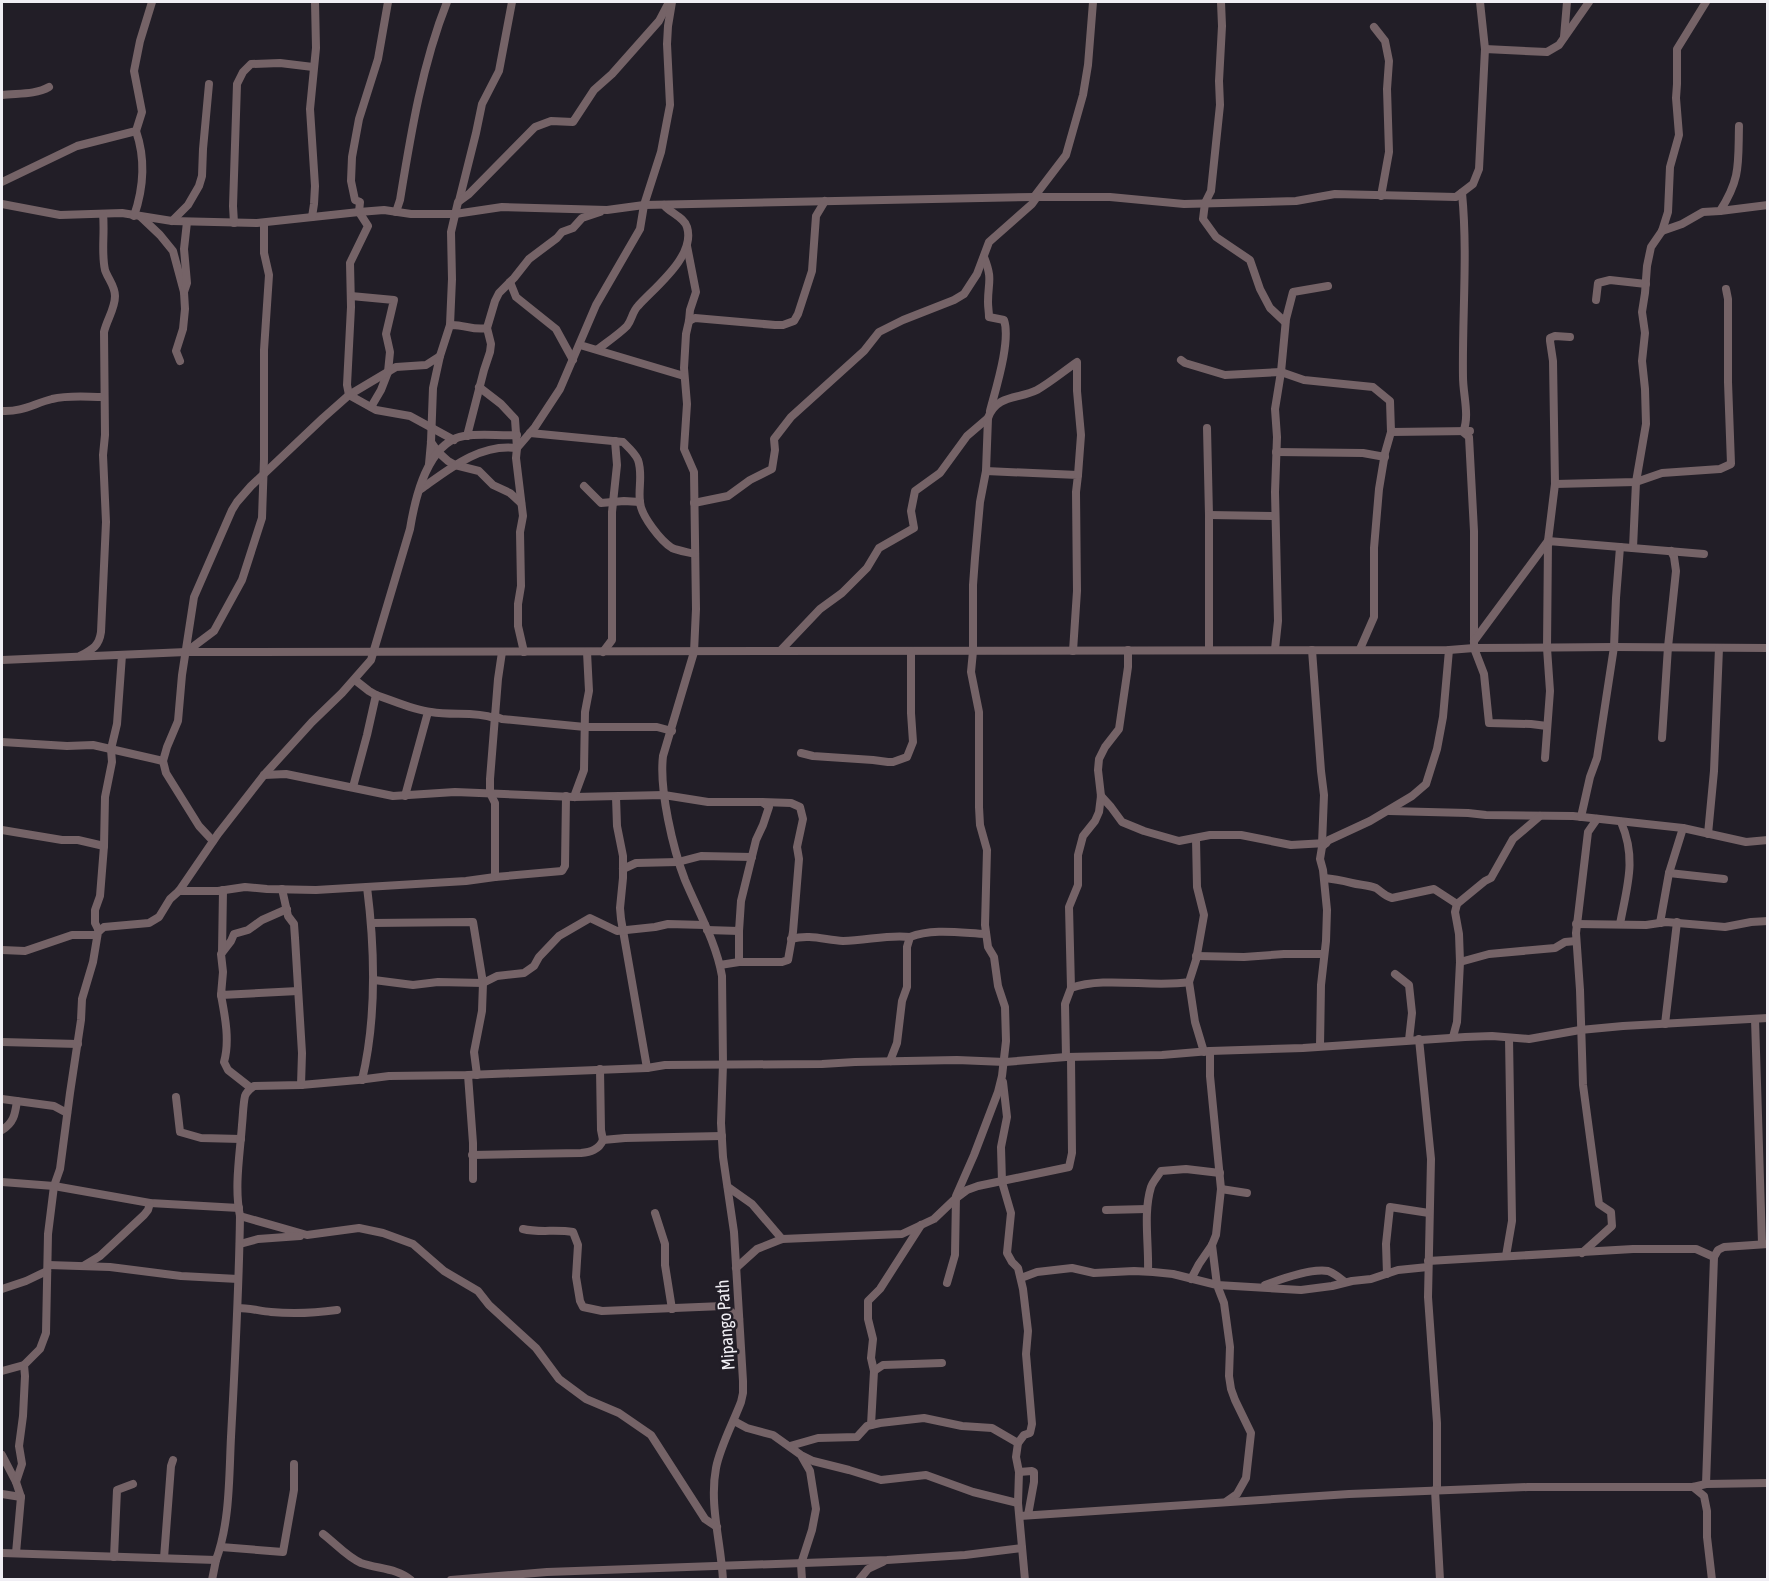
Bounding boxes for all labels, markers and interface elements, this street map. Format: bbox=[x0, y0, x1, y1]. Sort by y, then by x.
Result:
street label: Mipango Path bbox=[711, 1279, 739, 1371]

